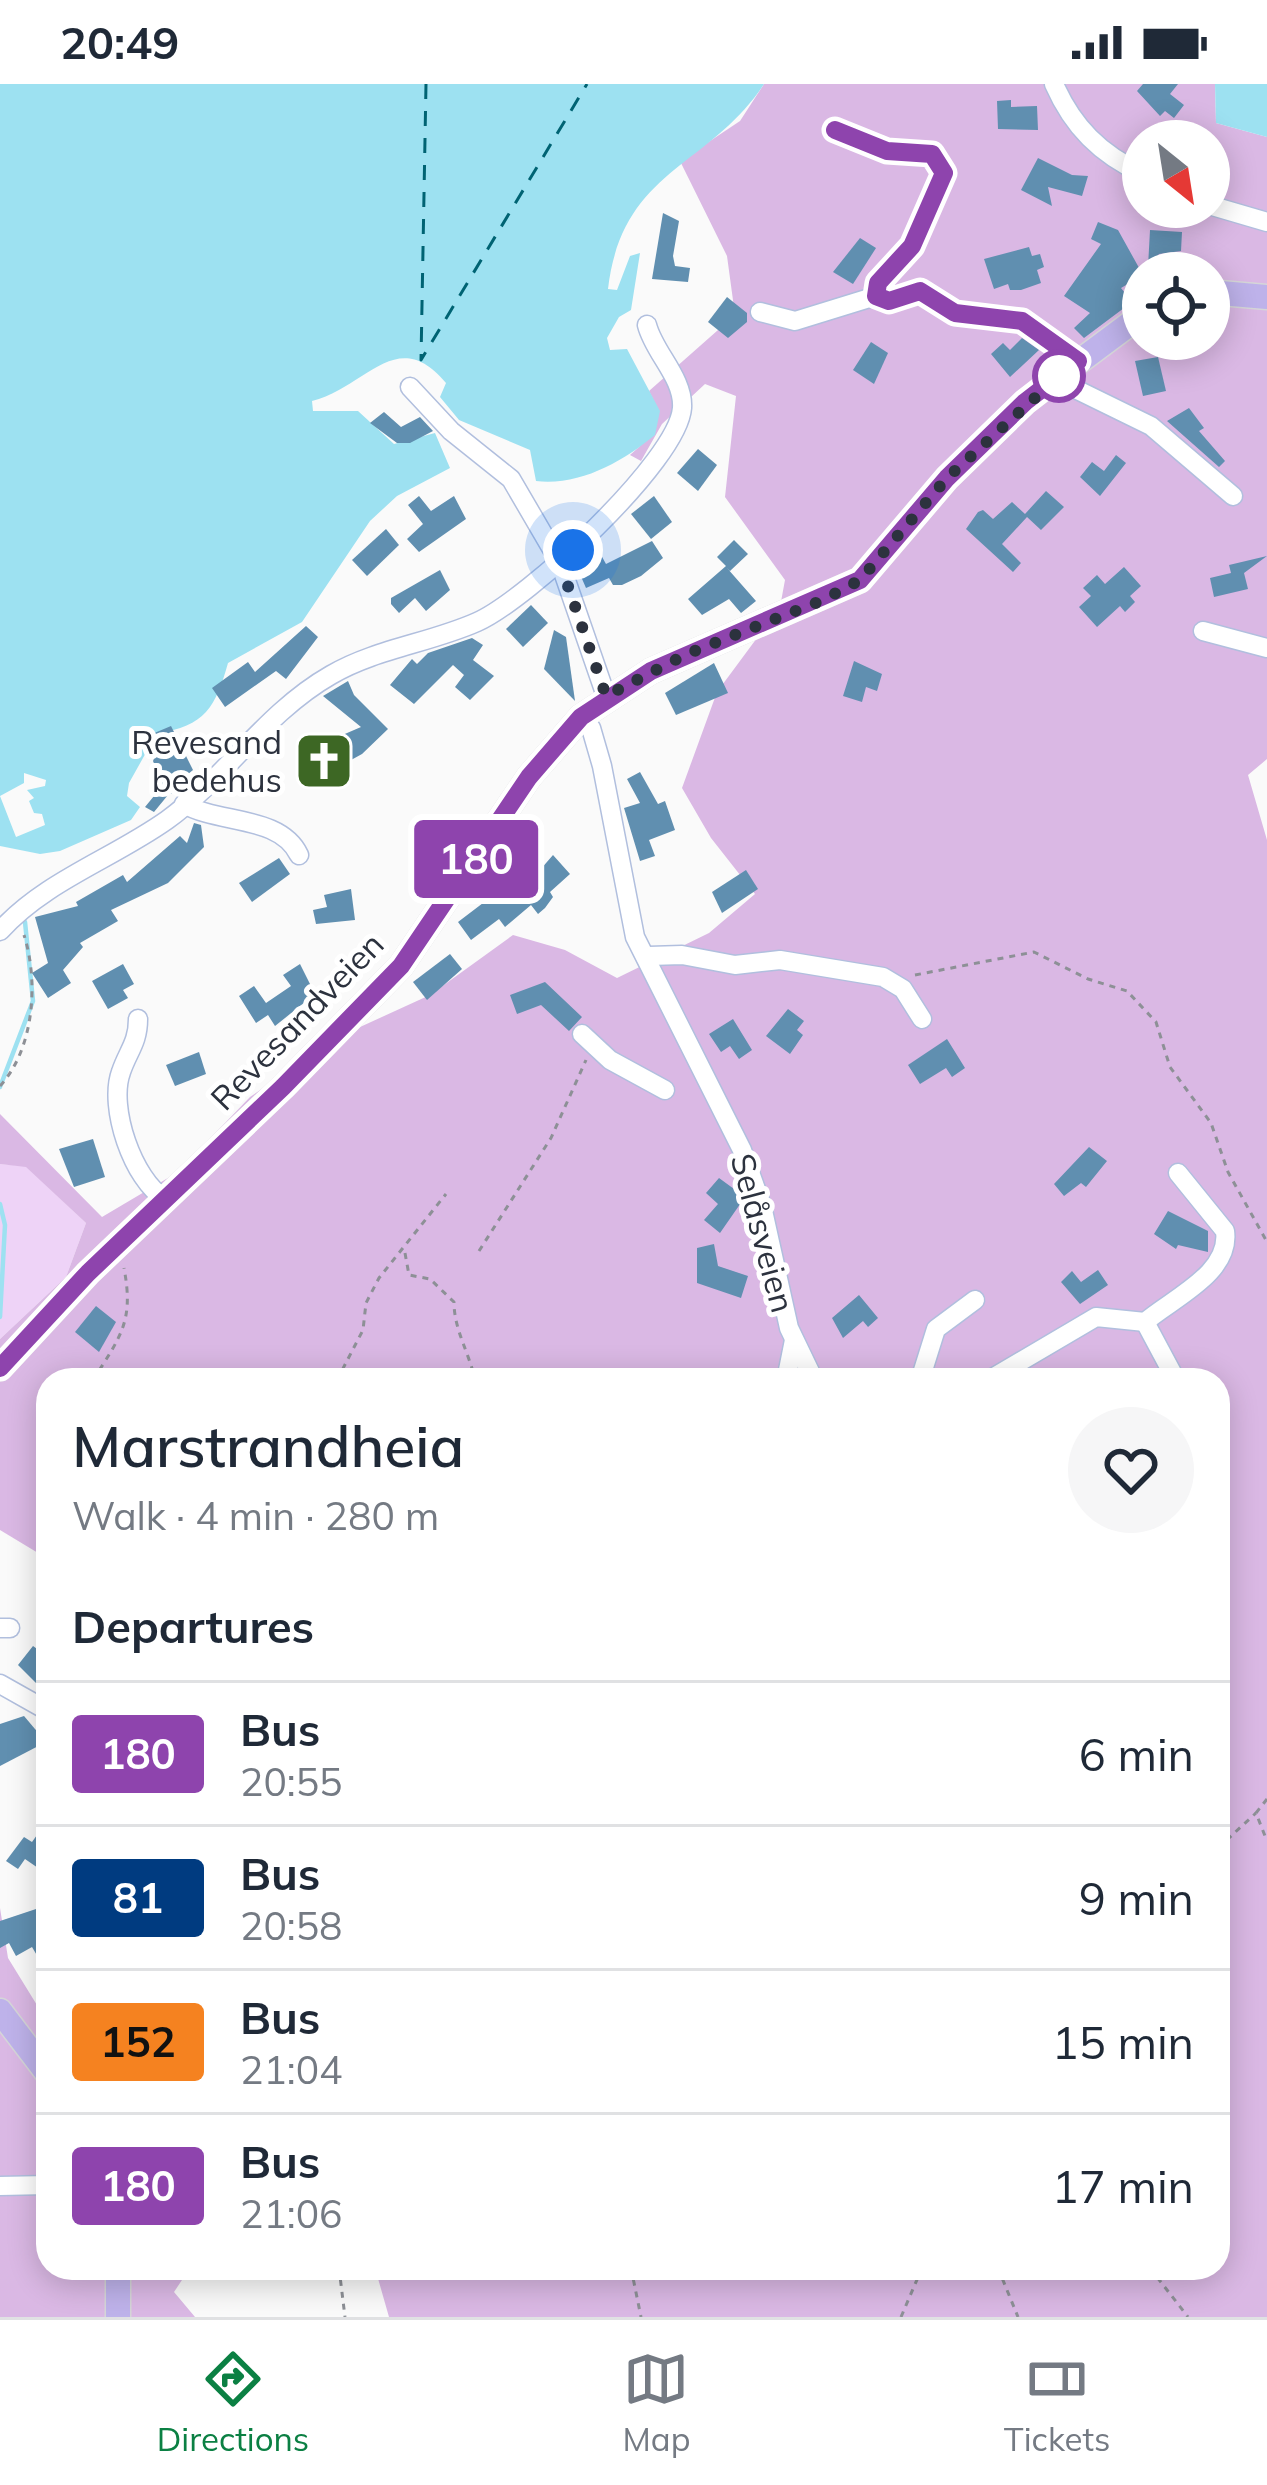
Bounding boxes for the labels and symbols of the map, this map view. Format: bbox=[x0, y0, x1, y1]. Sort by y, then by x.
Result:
north arrow bbox=[1122, 120, 1230, 228]
unlabelled marker bbox=[1034, 351, 1084, 401]
your location bbox=[543, 520, 603, 580]
place label: Revesand bedehus bbox=[131, 721, 282, 800]
church icon: Revesand bedehus bbox=[293, 730, 355, 792]
line badge: 180 bbox=[407, 820, 545, 898]
street label: Revesandveien bbox=[202, 923, 392, 1118]
street label: Selåsveien bbox=[723, 1149, 804, 1317]

